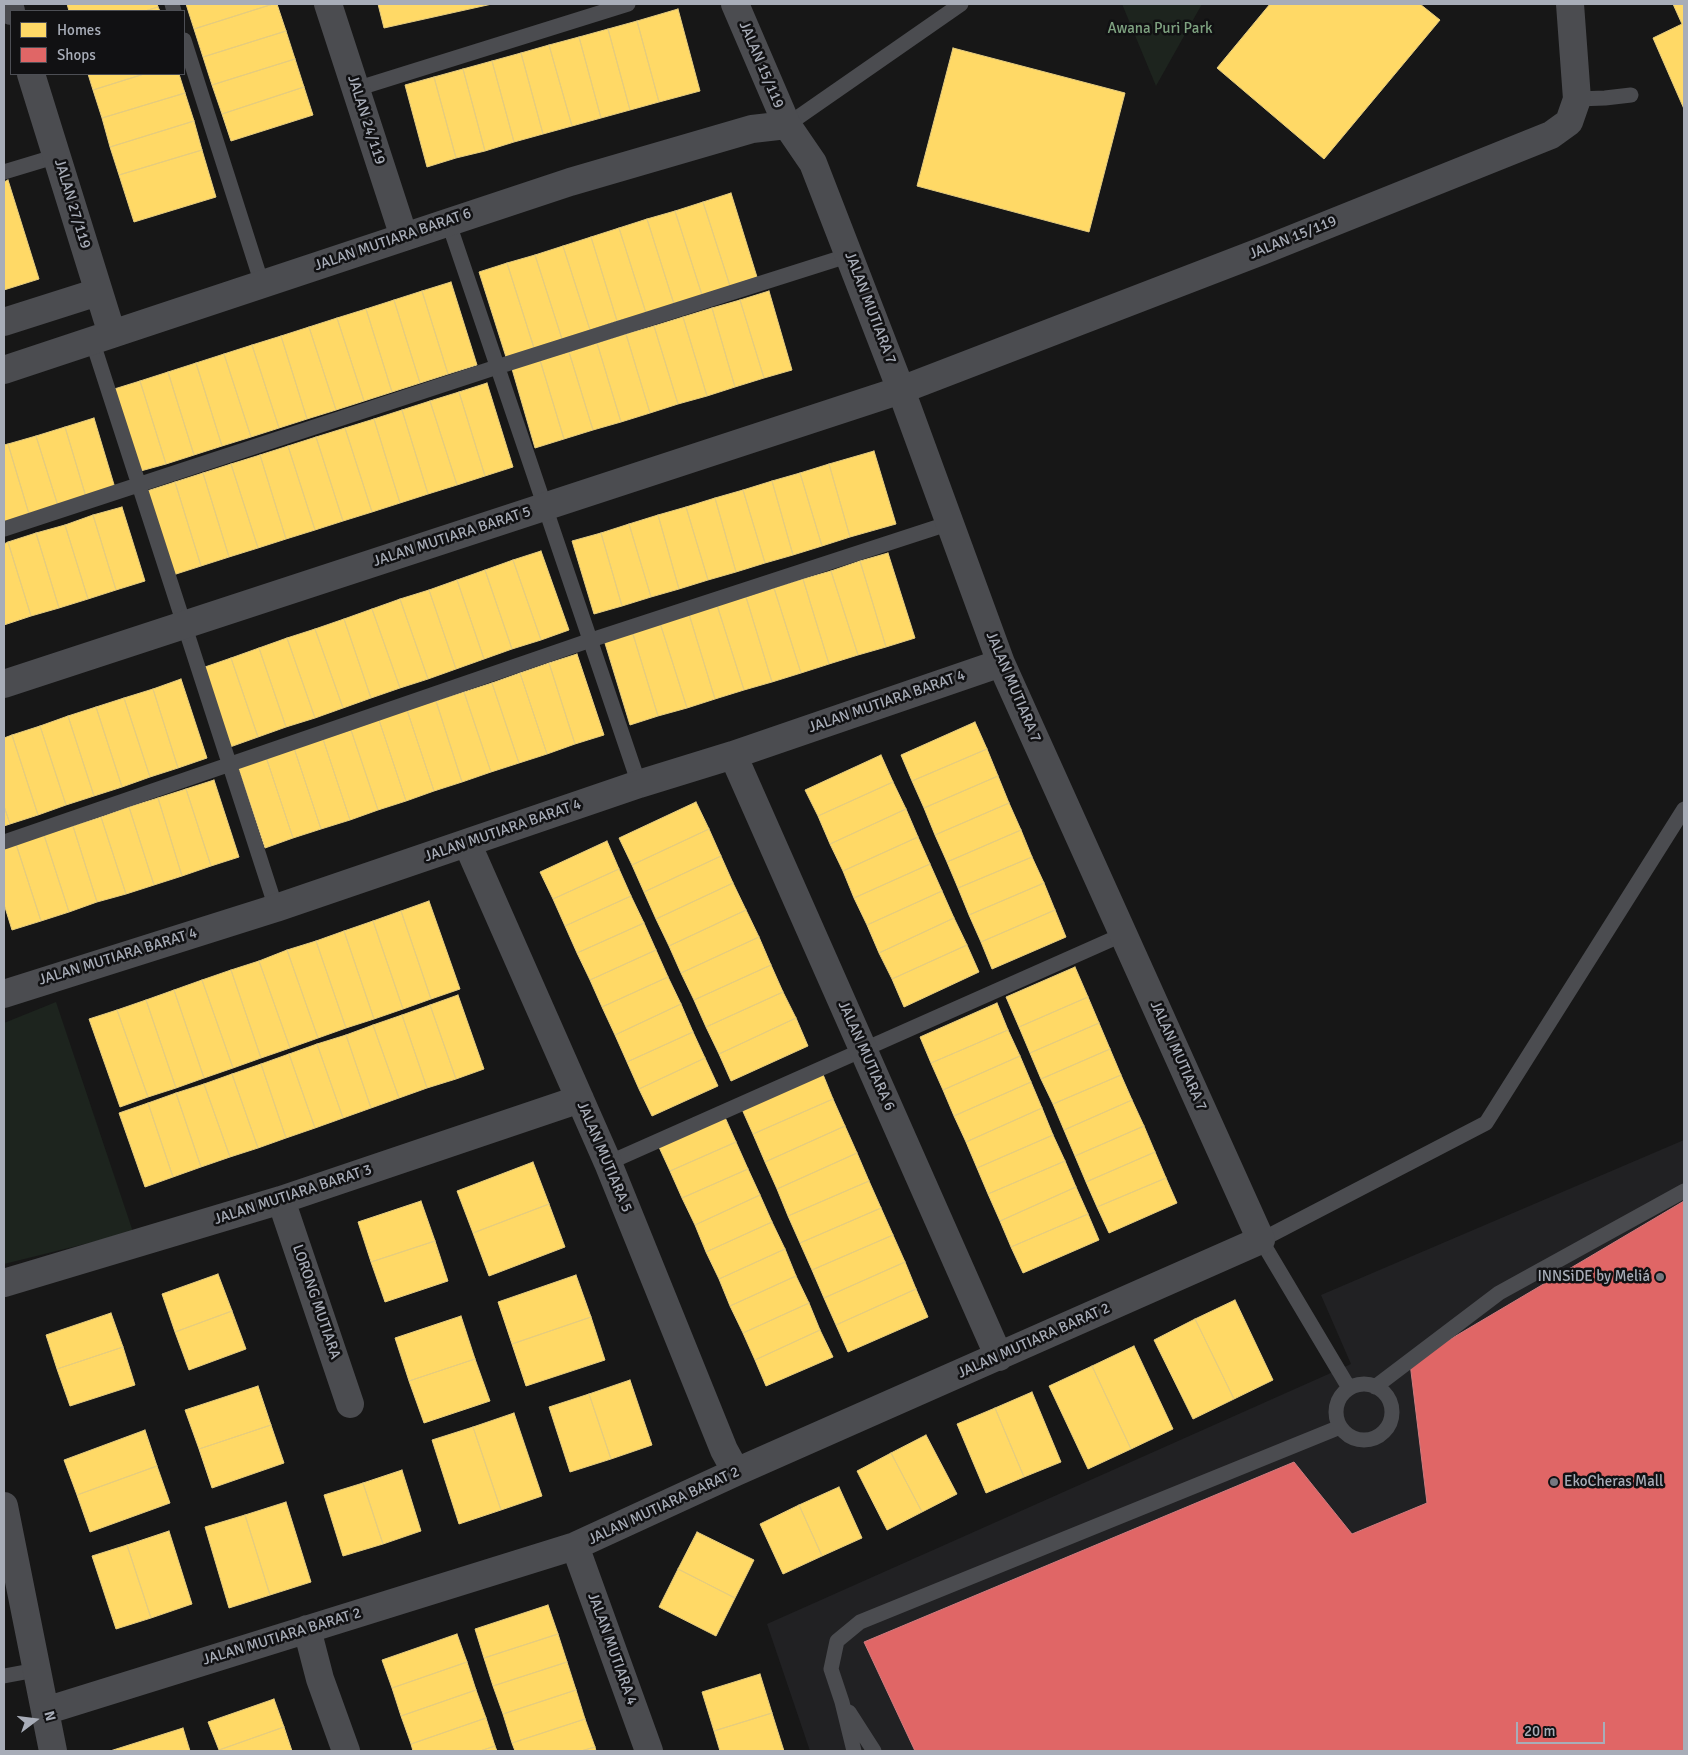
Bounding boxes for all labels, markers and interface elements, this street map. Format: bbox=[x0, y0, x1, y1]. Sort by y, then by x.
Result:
legend bbox=[10, 10, 185, 75]
street label: JALAN 15/119 bbox=[735, 19, 787, 111]
park label: Awana Puri Park bbox=[1108, 20, 1212, 38]
text: Homes bbox=[57, 21, 101, 39]
text: Shops bbox=[57, 46, 96, 64]
street label: JALAN 24/119 bbox=[343, 73, 389, 167]
street label: JALAN 27/119 bbox=[50, 157, 94, 251]
street label: JALAN MUTIARA BARAT 6 bbox=[312, 205, 474, 275]
street label: JALAN 15/119 bbox=[1247, 212, 1339, 264]
street label: JALAN MUTIARA 7 bbox=[840, 249, 900, 367]
street label: JALAN MUTIARA BARAT 5 bbox=[371, 503, 533, 571]
street label: JALAN MUTIARA 7 bbox=[982, 629, 1044, 745]
street label: JALAN MUTIARA BARAT 4 bbox=[806, 667, 968, 737]
street label: JALAN MUTIARA BARAT 4 bbox=[422, 796, 584, 866]
street label: JALAN MUTIARA BARAT 4 bbox=[37, 924, 199, 990]
street label: JALAN MUTIARA 6 bbox=[834, 998, 898, 1114]
street label: JALAN MUTIARA 7 bbox=[1146, 998, 1210, 1114]
street label: JALAN MUTIARA 5 bbox=[573, 1099, 635, 1215]
street label: JALAN MUTIARA BARAT 3 bbox=[212, 1161, 374, 1229]
street label: LORONG MUTIARA bbox=[288, 1242, 344, 1362]
place label: INNSiDE by Meliá bbox=[1537, 1268, 1650, 1286]
marker: INNSiDE by Meliá bbox=[1654, 1271, 1666, 1283]
street label: JALAN MUTIARA BARAT 2 bbox=[955, 1299, 1113, 1383]
street label: JALAN MUTIARA BARAT 2 bbox=[586, 1463, 742, 1549]
place label: EkoCheras Mall bbox=[1564, 1473, 1663, 1491]
marker: EkoCheras Mall bbox=[1548, 1476, 1560, 1488]
street label: JALAN MUTIARA 4 bbox=[583, 1590, 641, 1708]
street label: JALAN MUTIARA BARAT 2 bbox=[201, 1604, 363, 1670]
north arrow bbox=[10, 1695, 60, 1745]
text: N bbox=[40, 1709, 59, 1723]
scale bar bbox=[1518, 1712, 1607, 1744]
text: 20 m bbox=[1524, 1722, 1555, 1740]

